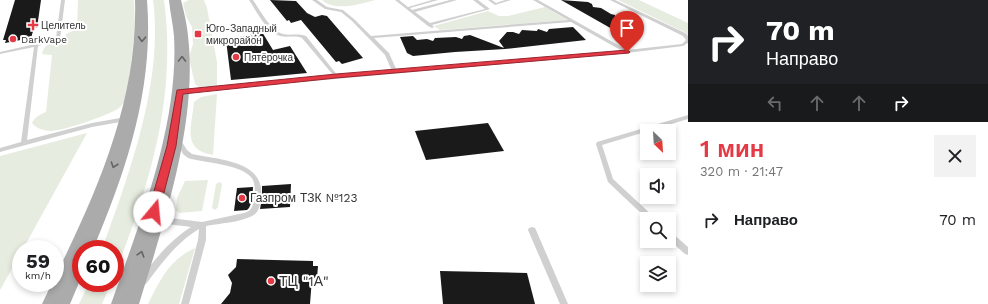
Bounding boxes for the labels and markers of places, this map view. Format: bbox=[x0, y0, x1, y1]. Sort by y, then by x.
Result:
pin bbox=[610, 11, 644, 52]
marker: Целитель bbox=[28, 20, 38, 30]
place label: Целитель bbox=[41, 20, 86, 31]
place label: Юго-Западный микрорайон bbox=[206, 23, 277, 46]
marker: Юго-Западный микрорайон bbox=[193, 29, 203, 39]
marker: DarkVape bbox=[8, 34, 18, 44]
place label: DarkVape bbox=[21, 34, 67, 45]
marker: Пятёрочка bbox=[231, 52, 241, 62]
place label: Пятёрочка bbox=[244, 52, 293, 63]
place label: Газпром ТЗК №123 bbox=[250, 191, 357, 205]
marker: Газпром ТЗК №123 bbox=[237, 193, 247, 203]
place label: ТЦ "1А" bbox=[279, 273, 329, 289]
marker: ТЦ "1А" bbox=[266, 276, 276, 286]

